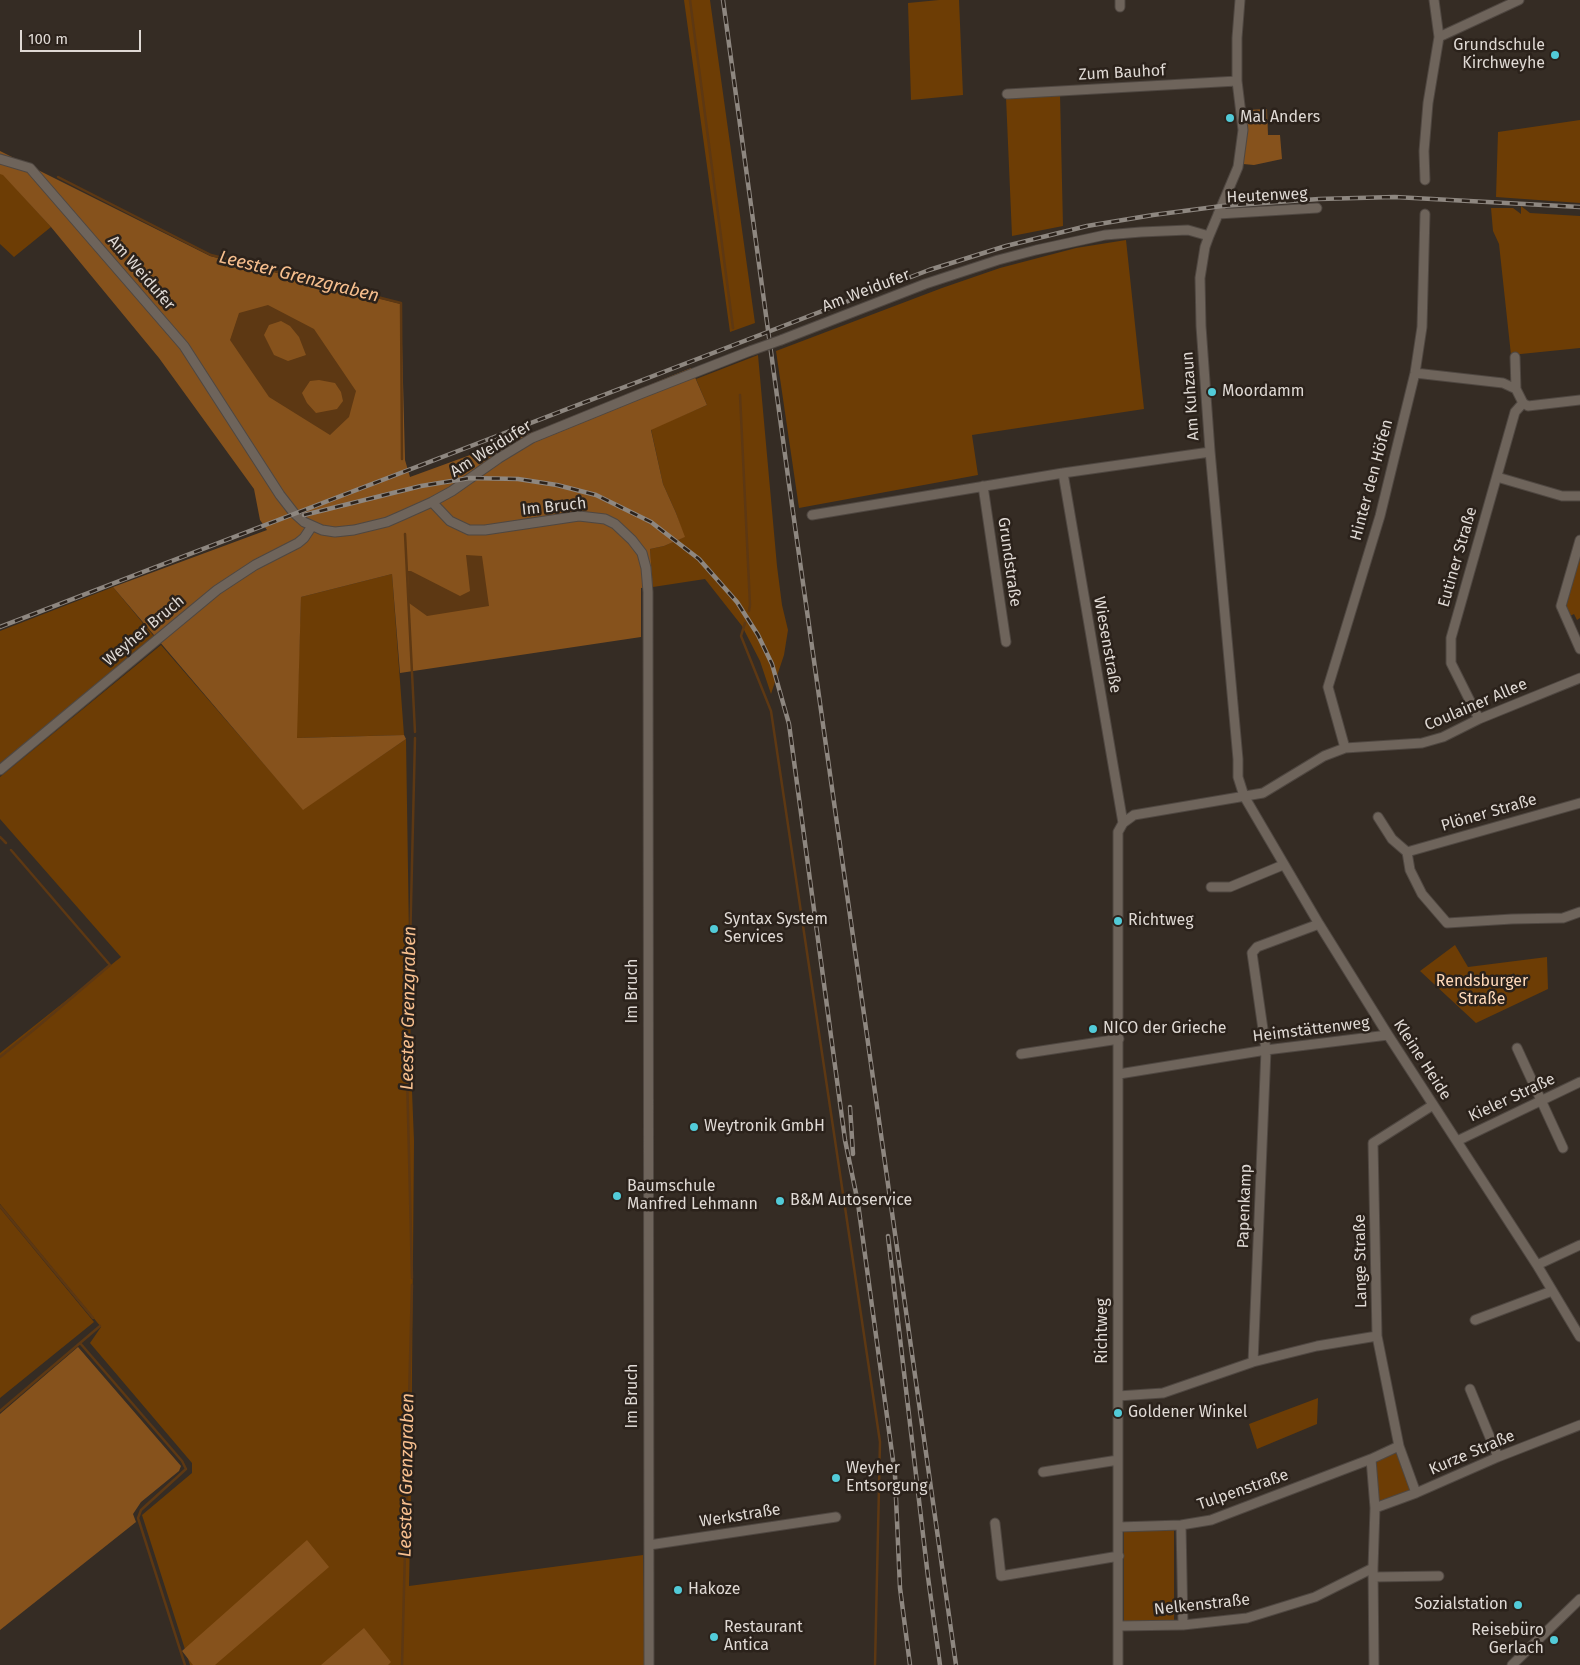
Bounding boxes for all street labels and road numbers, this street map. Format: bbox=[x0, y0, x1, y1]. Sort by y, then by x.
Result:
street label: Zum Bauhof bbox=[1078, 61, 1166, 85]
street label: Heutenweg bbox=[1226, 184, 1308, 208]
street label: Am Weidufer bbox=[103, 232, 179, 314]
street label: Am Weidufer bbox=[819, 265, 913, 317]
street label: Am Kuhzaun bbox=[1178, 351, 1204, 441]
street label: Am Weidufer bbox=[447, 416, 535, 482]
street label: Hinter den Höfen bbox=[1347, 417, 1397, 543]
street label: Im Bruch bbox=[521, 494, 587, 520]
street label: Eutiner Straße bbox=[1435, 505, 1481, 609]
street label: Grundstraße bbox=[993, 516, 1025, 608]
street label: Weyher Bruch bbox=[99, 591, 189, 671]
street label: Wiesenstraße bbox=[1089, 595, 1125, 695]
street label: Coulainer Allee bbox=[1422, 675, 1530, 735]
street label: Plöner Straße bbox=[1439, 790, 1539, 836]
street label: Im Bruch bbox=[623, 959, 643, 1023]
street label: Heimstättenweg bbox=[1251, 1013, 1371, 1047]
street label: Kleine Heide bbox=[1389, 1016, 1455, 1104]
street label: Kieler Straße bbox=[1466, 1070, 1558, 1126]
street label: Papenkamp bbox=[1234, 1163, 1256, 1249]
street label: Lange Straße bbox=[1351, 1214, 1371, 1308]
street label: Richtweg bbox=[1093, 1298, 1113, 1364]
street label: Im Bruch bbox=[623, 1364, 643, 1428]
street label: Kurze Straße bbox=[1426, 1426, 1518, 1480]
street label: Tulpenstraße bbox=[1195, 1465, 1291, 1515]
street label: Werkstraße bbox=[698, 1500, 782, 1532]
street label: Nelkenstraße bbox=[1153, 1590, 1251, 1620]

